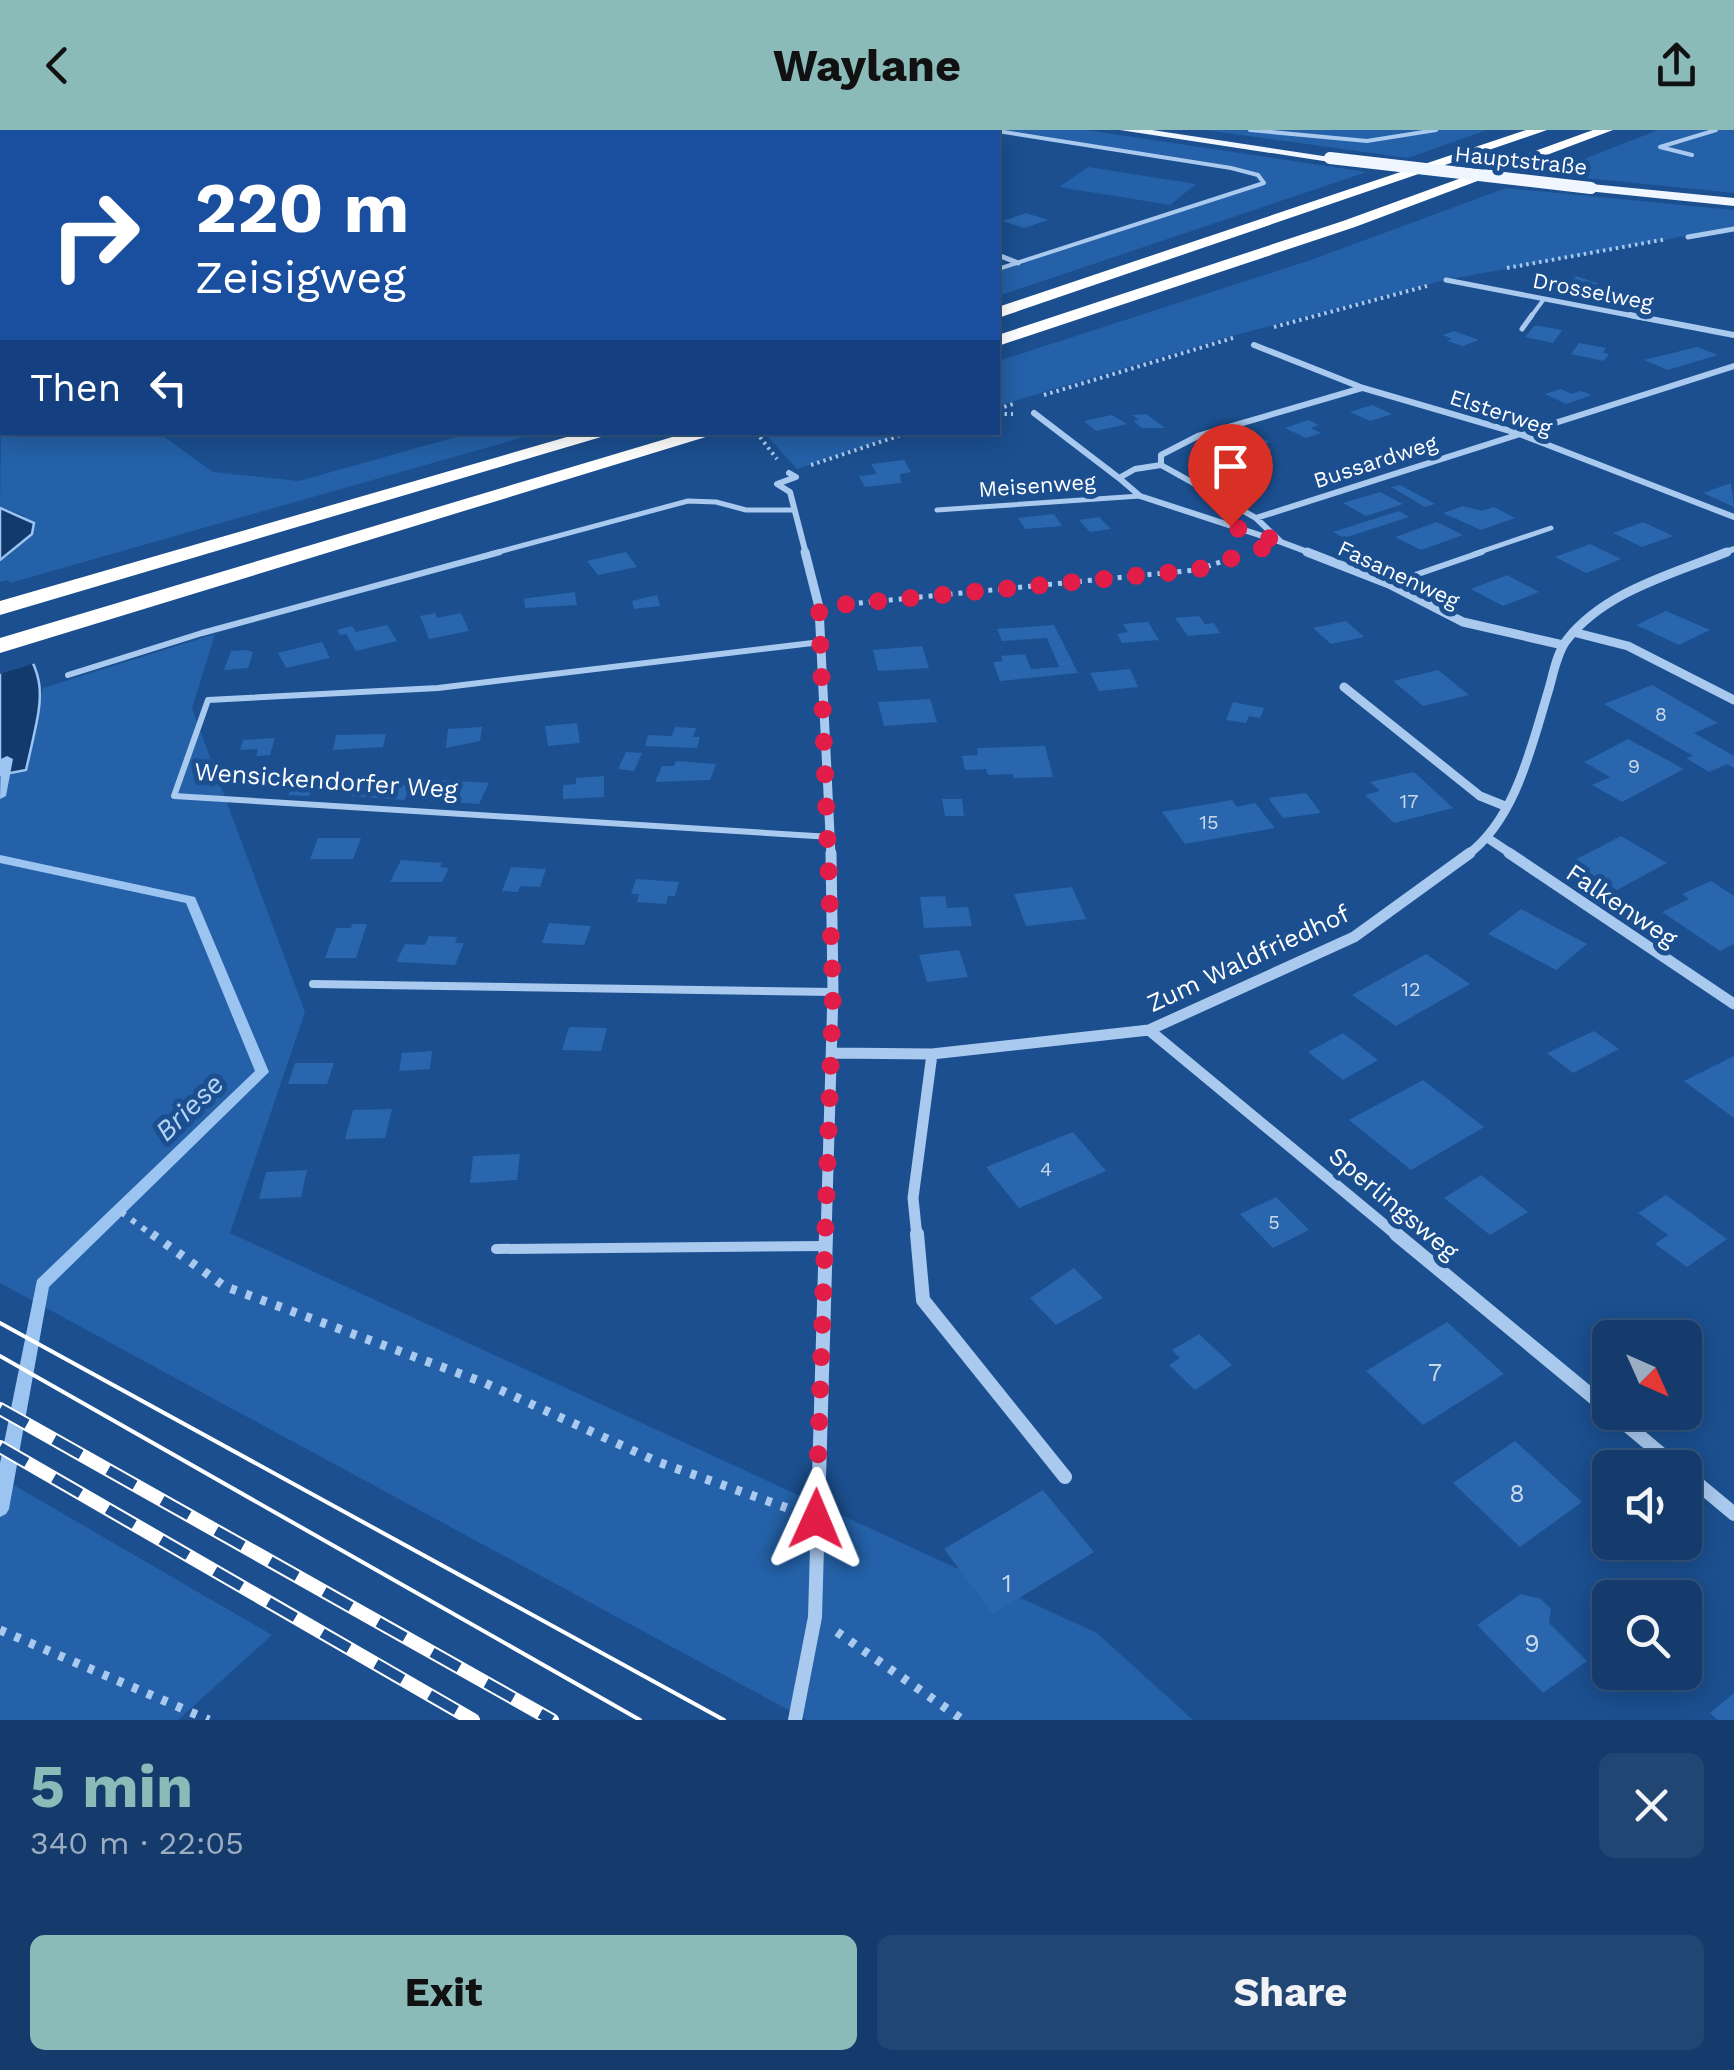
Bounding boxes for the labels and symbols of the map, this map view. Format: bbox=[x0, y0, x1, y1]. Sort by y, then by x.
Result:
street label: Hauptstraße bbox=[1453, 141, 1588, 180]
street label: Drosselweg bbox=[1531, 268, 1656, 315]
street label: Elsterweg bbox=[1447, 384, 1555, 441]
pin bbox=[1188, 424, 1273, 527]
street label: Bussardweg bbox=[1310, 430, 1440, 493]
street label: Meisenweg bbox=[978, 469, 1097, 502]
street label: Fasanenweg bbox=[1334, 535, 1464, 614]
house number: 8 bbox=[1655, 702, 1667, 726]
house number: 9 bbox=[1628, 754, 1640, 778]
street label: Wensickendorfer Weg bbox=[193, 757, 459, 804]
house number: 17 bbox=[1399, 789, 1419, 813]
house number: 15 bbox=[1199, 810, 1219, 834]
street label: Falkenweg bbox=[1561, 858, 1683, 953]
street label: Zum Waldfriedhof bbox=[1142, 899, 1354, 1018]
house number: 12 bbox=[1401, 977, 1421, 1001]
water label: Briese bbox=[148, 1067, 230, 1148]
street label: Sperlingsweg bbox=[1323, 1141, 1465, 1266]
house number: 4 bbox=[1040, 1157, 1052, 1181]
house number: 5 bbox=[1268, 1210, 1280, 1234]
north arrow bbox=[1592, 1320, 1702, 1430]
house number: 7 bbox=[1428, 1358, 1442, 1387]
position arrow bbox=[764, 1467, 868, 1571]
house number: 8 bbox=[1509, 1479, 1525, 1508]
house number: 1 bbox=[1002, 1569, 1012, 1598]
house number: 9 bbox=[1524, 1629, 1540, 1658]

